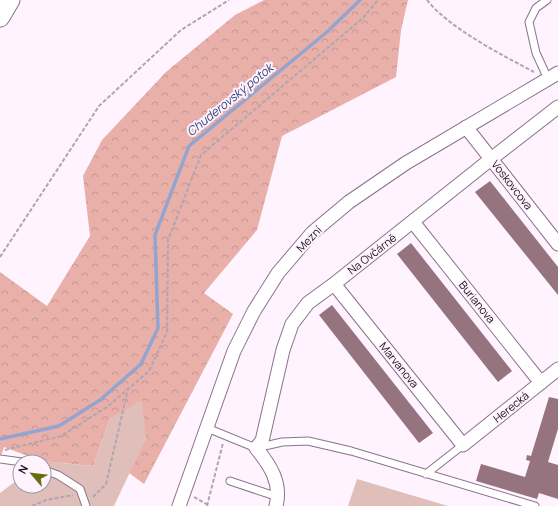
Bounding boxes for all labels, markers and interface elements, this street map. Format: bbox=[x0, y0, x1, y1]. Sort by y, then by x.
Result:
water label: Chuderovský potok bbox=[183, 58, 278, 140]
street label: Voskovcova bbox=[488, 157, 536, 212]
street label: Mezní bbox=[293, 222, 325, 255]
street label: Na Ovčárně bbox=[344, 229, 400, 277]
street label: Burianova bbox=[456, 278, 499, 326]
street label: Marvanova bbox=[376, 339, 422, 391]
street label: Herecká bbox=[490, 388, 532, 426]
north arrow bbox=[12, 454, 52, 494]
text: N bbox=[14, 462, 31, 476]

